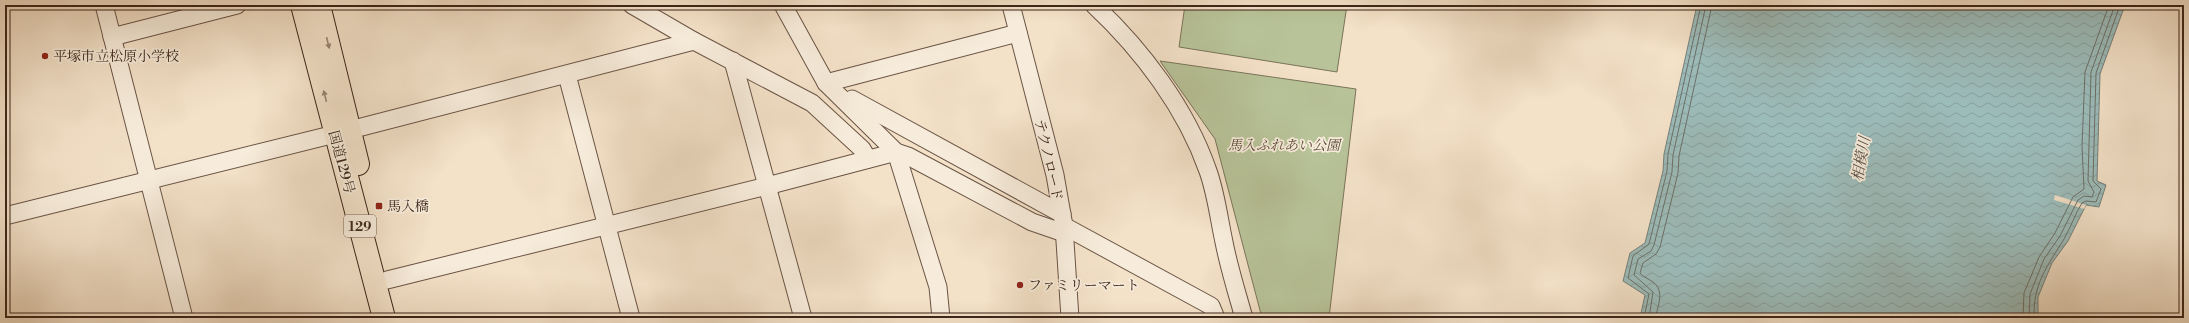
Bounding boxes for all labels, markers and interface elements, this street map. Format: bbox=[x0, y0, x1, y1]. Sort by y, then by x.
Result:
one-way arrow bbox=[326, 37, 332, 49]
place label: 平塚市立松原小学校 bbox=[53, 48, 179, 66]
marker: 平塚市立松原小学校 bbox=[40, 51, 50, 61]
one-way arrow bbox=[322, 90, 328, 102]
street label: テクノロード bbox=[1030, 118, 1066, 203]
street label: 国道129号 bbox=[324, 129, 358, 196]
water label: 相模川 bbox=[1848, 133, 1875, 183]
park label: 馬入ふれあい公園 bbox=[1228, 137, 1342, 155]
place label: 馬入橋 bbox=[387, 198, 429, 216]
marker: 馬入橋 bbox=[374, 201, 384, 211]
road number: 129 bbox=[344, 215, 376, 237]
place label: ファミリーマート bbox=[1028, 277, 1140, 295]
marker: ファミリーマート bbox=[1015, 280, 1025, 290]

